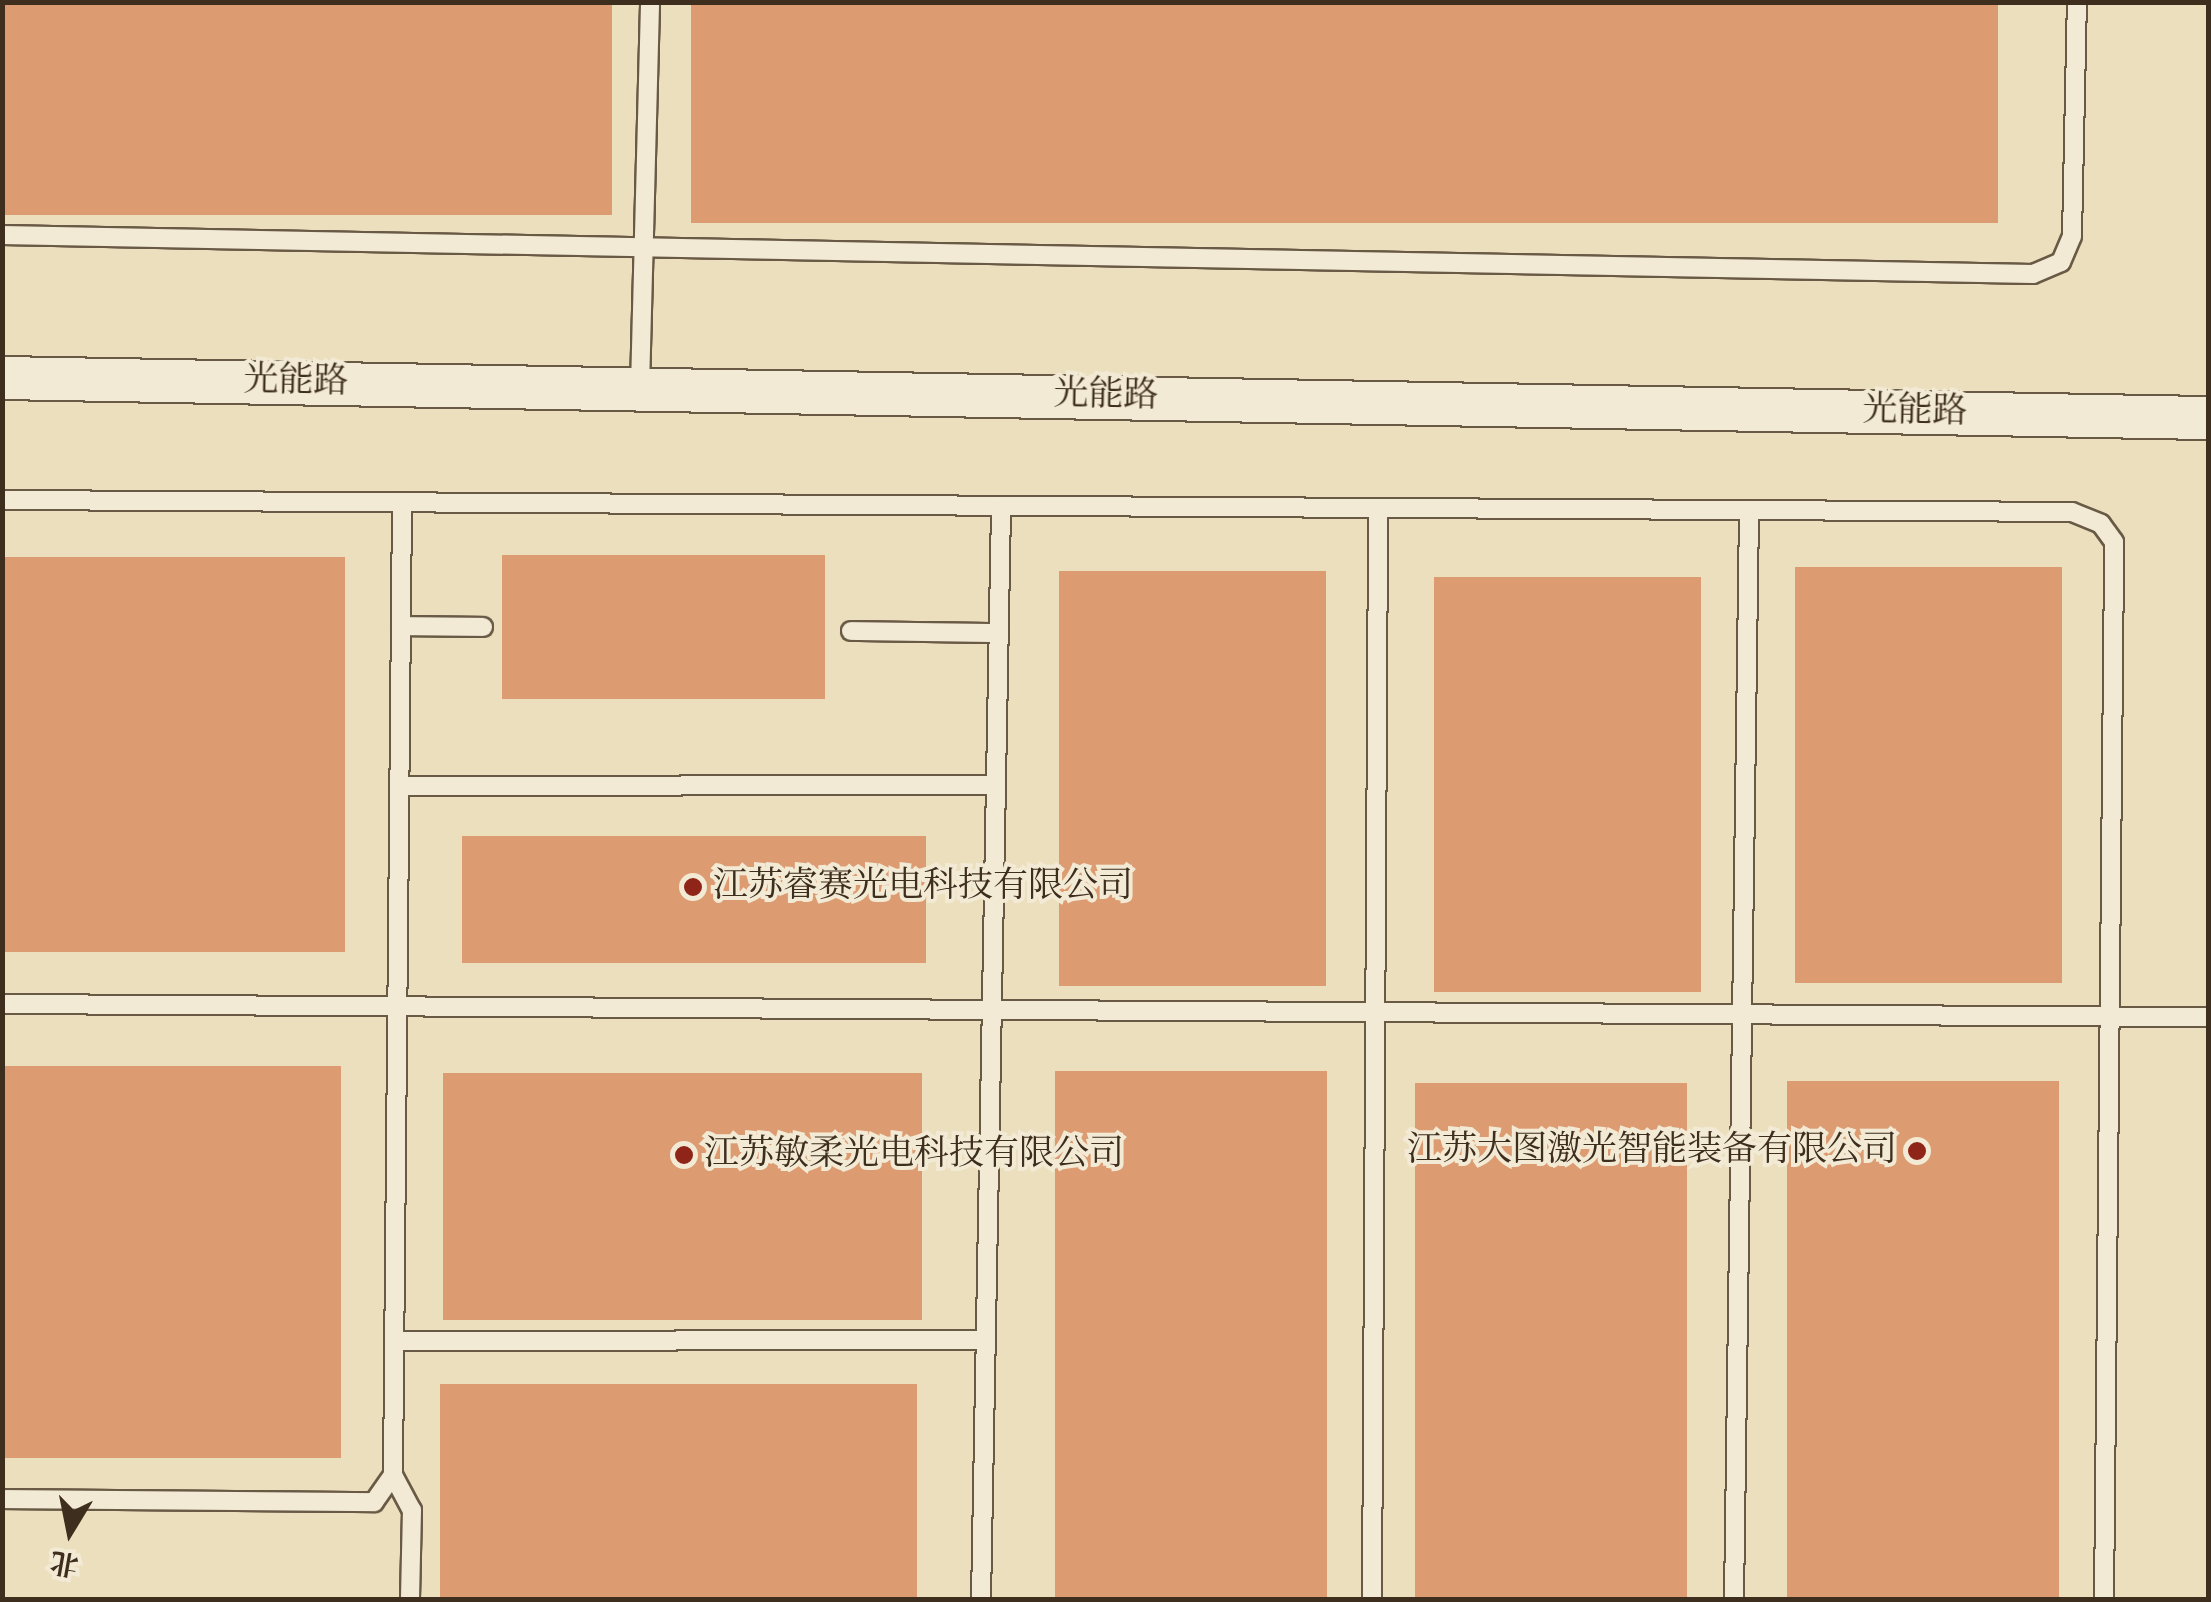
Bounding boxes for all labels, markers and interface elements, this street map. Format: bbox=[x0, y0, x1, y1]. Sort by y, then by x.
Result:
street label: 光能路 bbox=[243, 360, 349, 404]
street label: 光能路 bbox=[1053, 374, 1159, 418]
street label: 光能路 bbox=[1862, 390, 1968, 434]
place label: 江苏睿赛光电科技有限公司 bbox=[713, 866, 1133, 908]
marker: 江苏睿赛光电科技有限公司 bbox=[682, 876, 704, 898]
place label: 江苏大图激光智能装备有限公司 bbox=[1407, 1130, 1897, 1172]
place label: 江苏敏柔光电科技有限公司 bbox=[704, 1134, 1124, 1176]
marker: 江苏大图激光智能装备有限公司 bbox=[1906, 1140, 1928, 1162]
marker: 江苏敏柔光电科技有限公司 bbox=[673, 1144, 695, 1166]
north arrow bbox=[20, 1482, 120, 1582]
text: 北 bbox=[48, 1542, 82, 1582]

